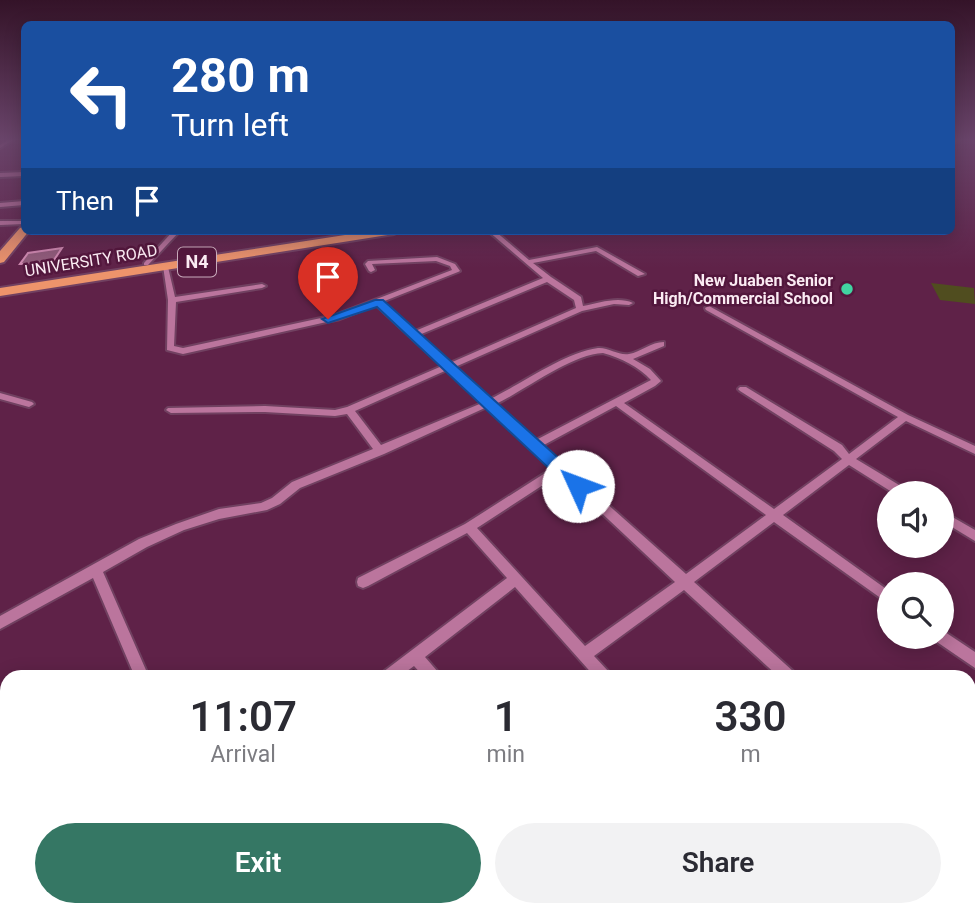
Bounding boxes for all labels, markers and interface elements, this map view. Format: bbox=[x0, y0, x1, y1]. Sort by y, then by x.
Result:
text: 280 m bbox=[171, 47, 310, 104]
icon: left bbox=[56, 49, 147, 140]
text: Turn left bbox=[171, 106, 289, 144]
icon: arrive bbox=[128, 182, 166, 220]
text: Then bbox=[56, 186, 114, 216]
street label: UNIVERSITY ROAD bbox=[24, 241, 159, 280]
pin bbox=[298, 247, 358, 319]
road number: N4 bbox=[178, 248, 216, 276]
icon: arrive bbox=[309, 258, 347, 296]
place label: New Juaben Senior High/Commercial School bbox=[653, 271, 833, 308]
marker: New Juaben Senior High/Commercial School bbox=[839, 281, 855, 297]
position arrow bbox=[541, 449, 615, 523]
map controls bbox=[877, 481, 954, 649]
button: sound bbox=[877, 481, 954, 558]
button: search bbox=[877, 572, 954, 649]
text: 11:07 bbox=[190, 692, 297, 741]
text: 1 bbox=[494, 692, 518, 741]
text: 330 bbox=[714, 692, 786, 741]
text: Arrival bbox=[211, 741, 276, 768]
text: min bbox=[486, 741, 525, 768]
text: m bbox=[740, 741, 761, 768]
button: Exit bbox=[35, 823, 481, 903]
button: Share bbox=[495, 823, 941, 903]

